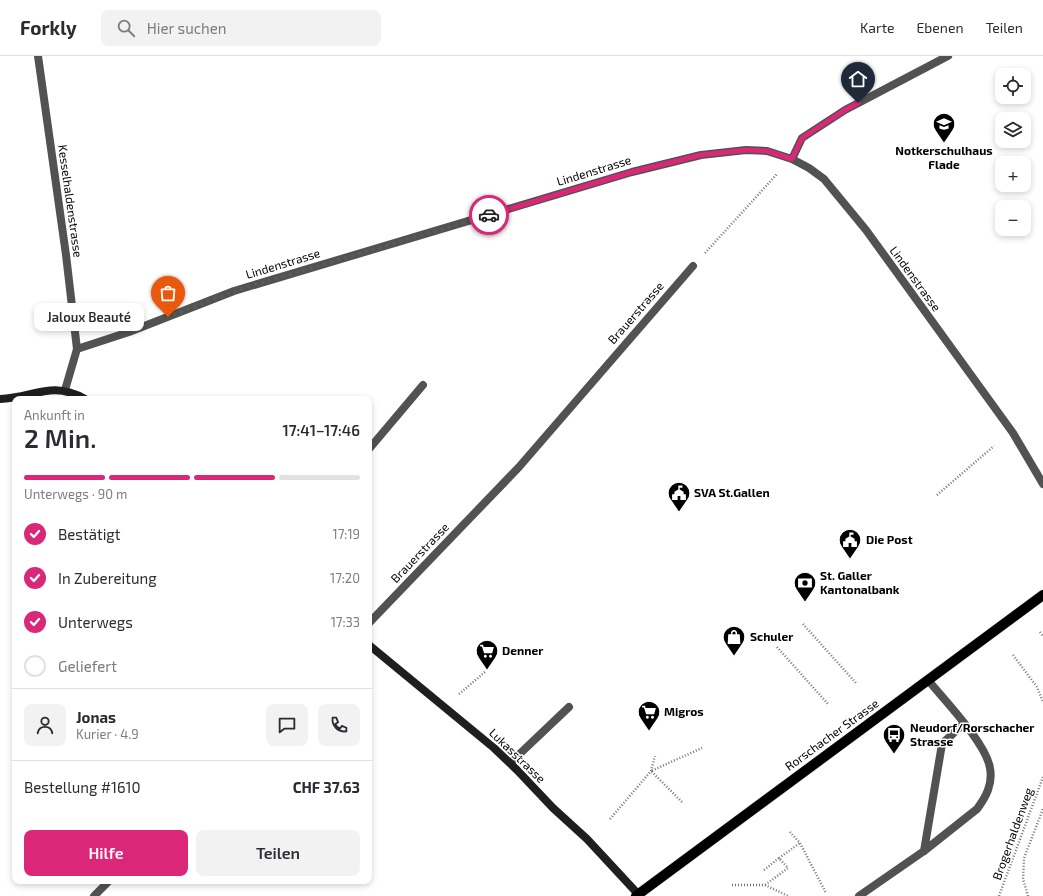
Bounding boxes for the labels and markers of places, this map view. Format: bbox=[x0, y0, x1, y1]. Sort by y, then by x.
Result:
pin bbox=[841, 62, 875, 103]
school or university icon: Notkerschulhaus Flade bbox=[931, 111, 957, 144]
place label: Notkerschulhaus Flade bbox=[895, 143, 993, 171]
pin bbox=[151, 276, 185, 317]
callout: Jaloux Beauté bbox=[34, 303, 144, 331]
public building icon: SVA St.Gallen bbox=[666, 480, 692, 513]
place label: SVA St.Gallen bbox=[694, 485, 770, 499]
public building icon: Die Post bbox=[837, 527, 863, 560]
place label: Die Post bbox=[866, 532, 913, 546]
place label: St. Galler Kantonalbank bbox=[820, 568, 900, 596]
bank icon: St. Galler Kantonalbank bbox=[792, 570, 818, 603]
shop icon: Schuler bbox=[721, 624, 747, 657]
place label: Schuler bbox=[750, 629, 793, 643]
supermarket icon: Denner bbox=[474, 638, 500, 671]
place label: Denner bbox=[502, 643, 543, 657]
supermarket icon: Migros bbox=[636, 699, 662, 732]
place label: Migros bbox=[664, 704, 704, 718]
place label: Neudorf/Rorschacher Strasse bbox=[910, 720, 1035, 748]
bus stop icon: Neudorf/Rorschacher Strasse bbox=[881, 722, 907, 755]

